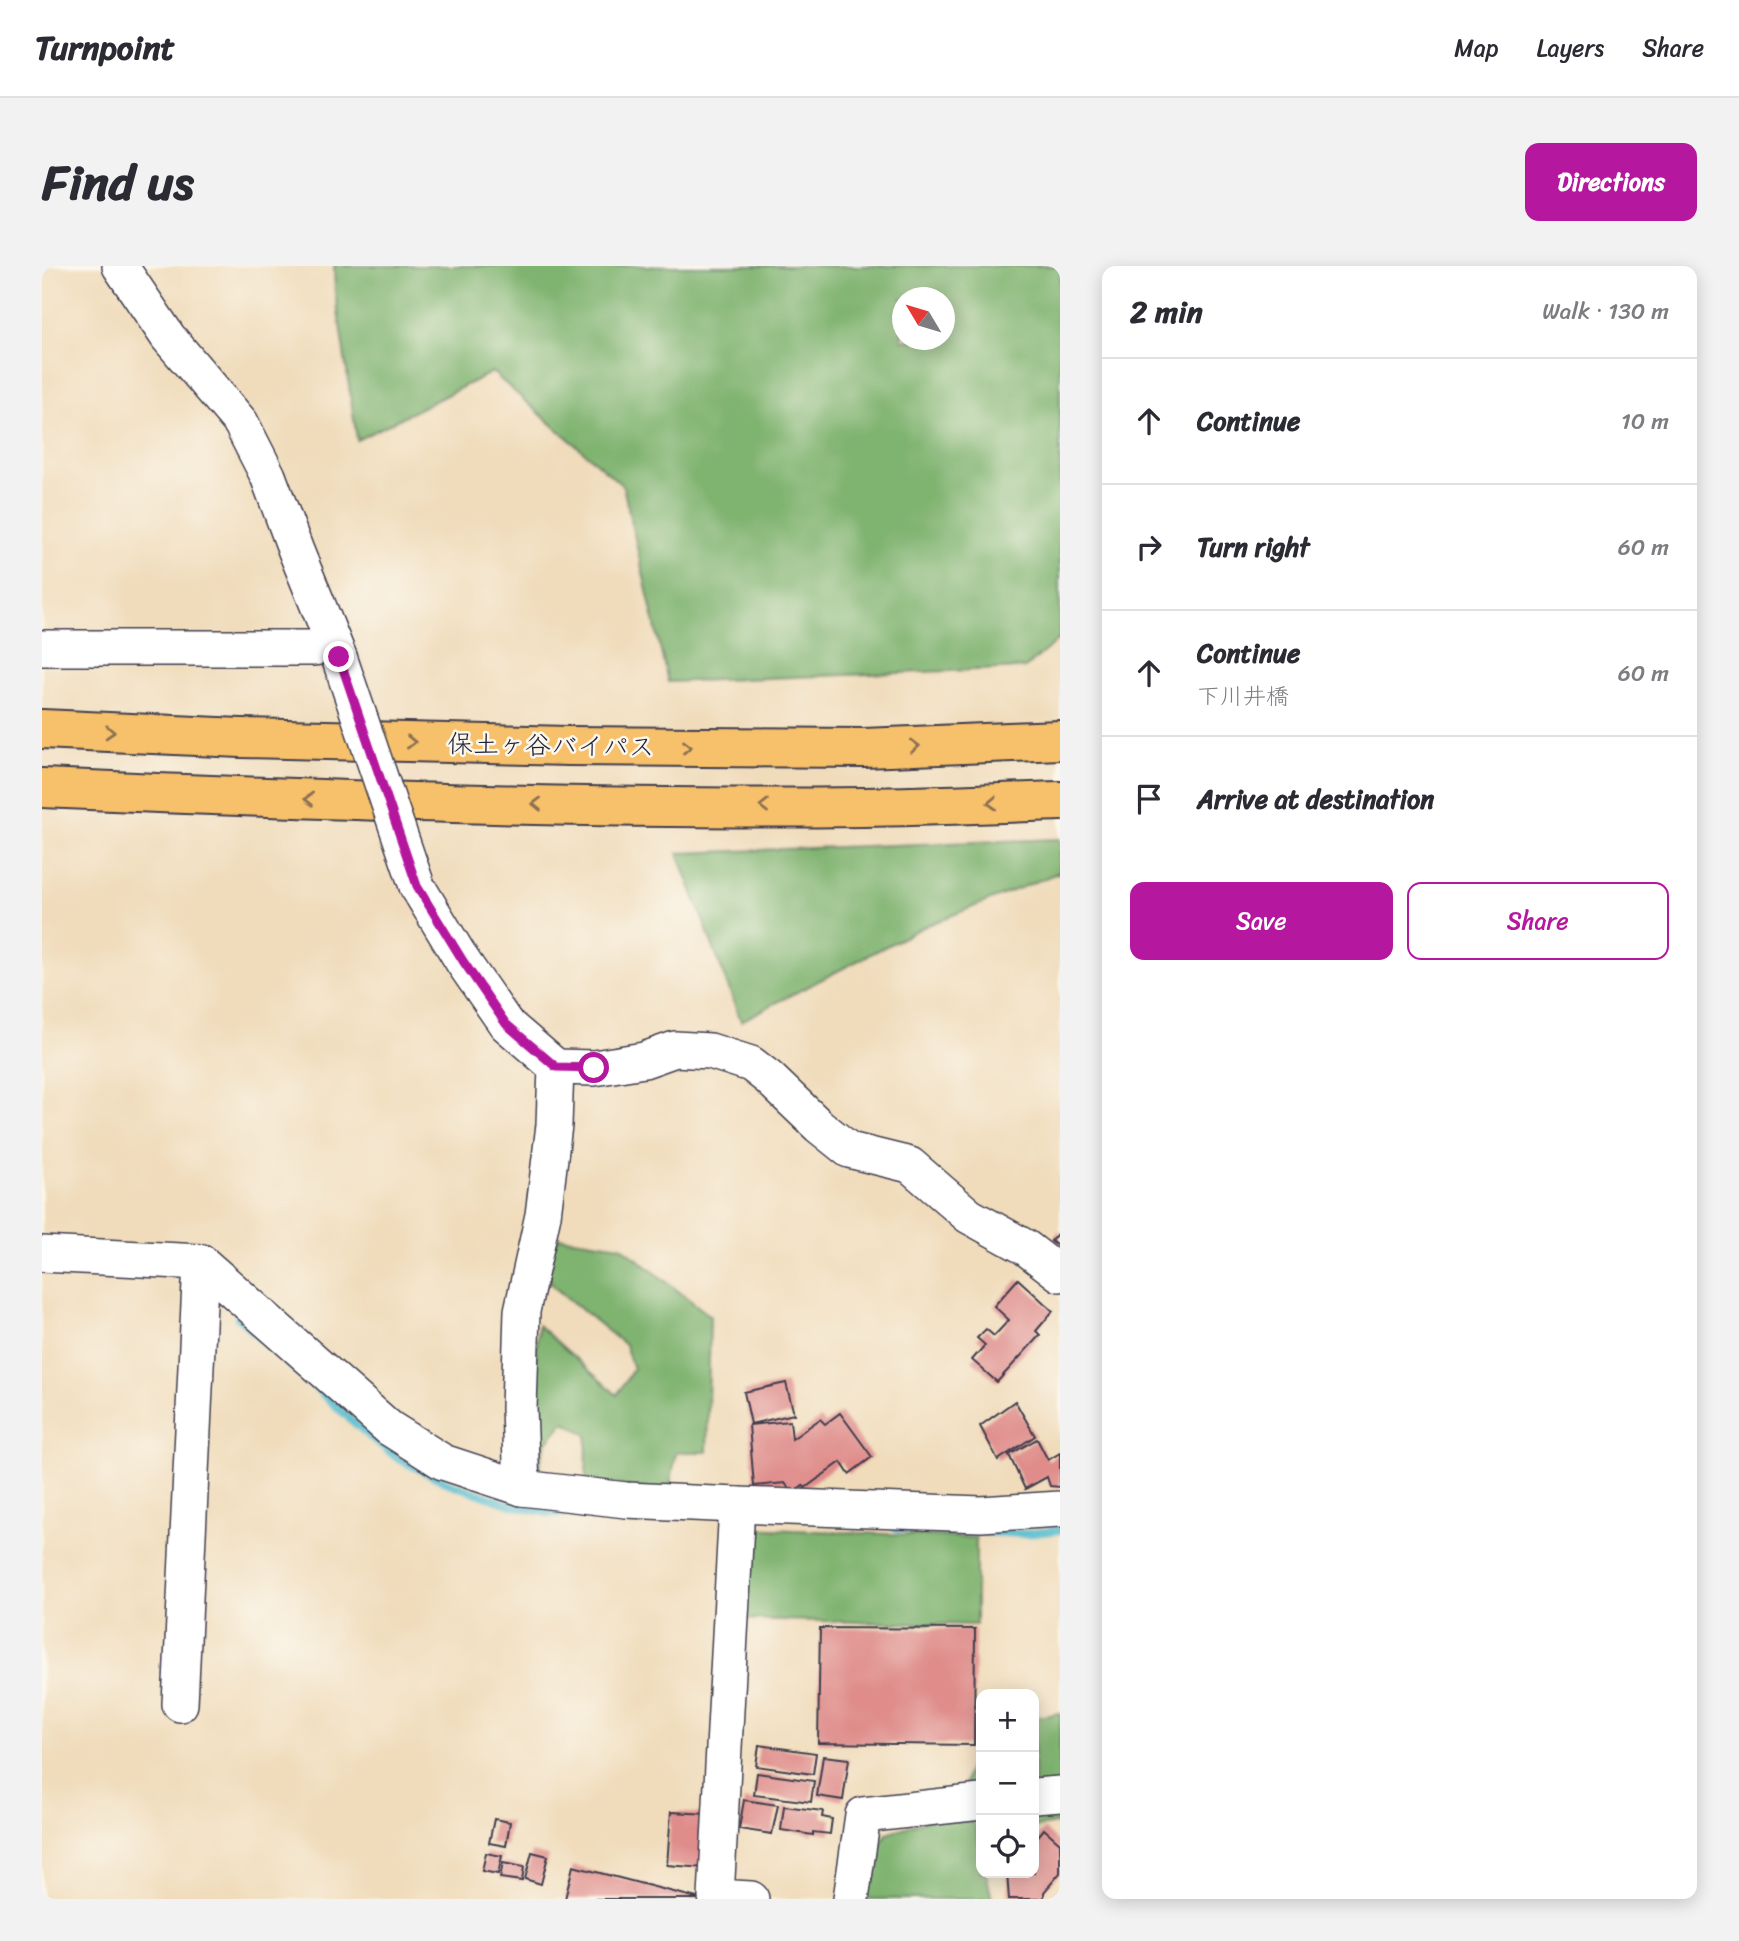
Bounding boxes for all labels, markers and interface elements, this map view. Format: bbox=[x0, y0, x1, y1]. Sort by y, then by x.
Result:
text: Turnpoint bbox=[35, 19, 175, 77]
text: Map bbox=[1454, 27, 1499, 69]
text: Layers bbox=[1537, 27, 1604, 69]
text: Share bbox=[1642, 27, 1704, 69]
text: Find us bbox=[42, 139, 194, 226]
button: Directions bbox=[1525, 143, 1697, 221]
text: 2 min bbox=[1130, 285, 1203, 339]
north arrow bbox=[892, 287, 955, 350]
text: Walk · 130 m bbox=[1542, 291, 1669, 332]
text: Continue bbox=[1197, 398, 1300, 444]
text: 10 m bbox=[1621, 401, 1669, 442]
icon: ahead bbox=[1130, 402, 1168, 440]
text: Turn right bbox=[1197, 524, 1310, 570]
text: 60 m bbox=[1618, 527, 1669, 568]
icon: right bbox=[1130, 528, 1168, 566]
text: Continue bbox=[1197, 630, 1300, 676]
route end bbox=[323, 641, 354, 672]
text: 60 m bbox=[1618, 653, 1669, 694]
icon: ahead bbox=[1130, 654, 1168, 692]
text: 下川井橋 bbox=[1197, 676, 1289, 717]
street label: 保土ヶ谷バイパス bbox=[447, 720, 655, 770]
one-way arrow bbox=[105, 724, 116, 739]
one-way arrow bbox=[406, 734, 417, 750]
one-way arrow bbox=[683, 739, 693, 755]
one-way arrow bbox=[910, 739, 921, 754]
text: Arrive at destination bbox=[1197, 776, 1434, 822]
icon: arrive bbox=[1130, 780, 1168, 818]
one-way arrow bbox=[304, 791, 315, 806]
one-way arrow bbox=[986, 795, 997, 810]
one-way arrow bbox=[531, 796, 542, 812]
one-way arrow bbox=[759, 798, 769, 814]
button: Save bbox=[1130, 882, 1393, 960]
button: Share bbox=[1407, 882, 1669, 960]
route start bbox=[578, 1052, 609, 1083]
map controls bbox=[976, 1689, 1039, 1878]
button: + bbox=[976, 1689, 1039, 1752]
button: − bbox=[976, 1752, 1039, 1815]
button: locate bbox=[976, 1815, 1039, 1878]

